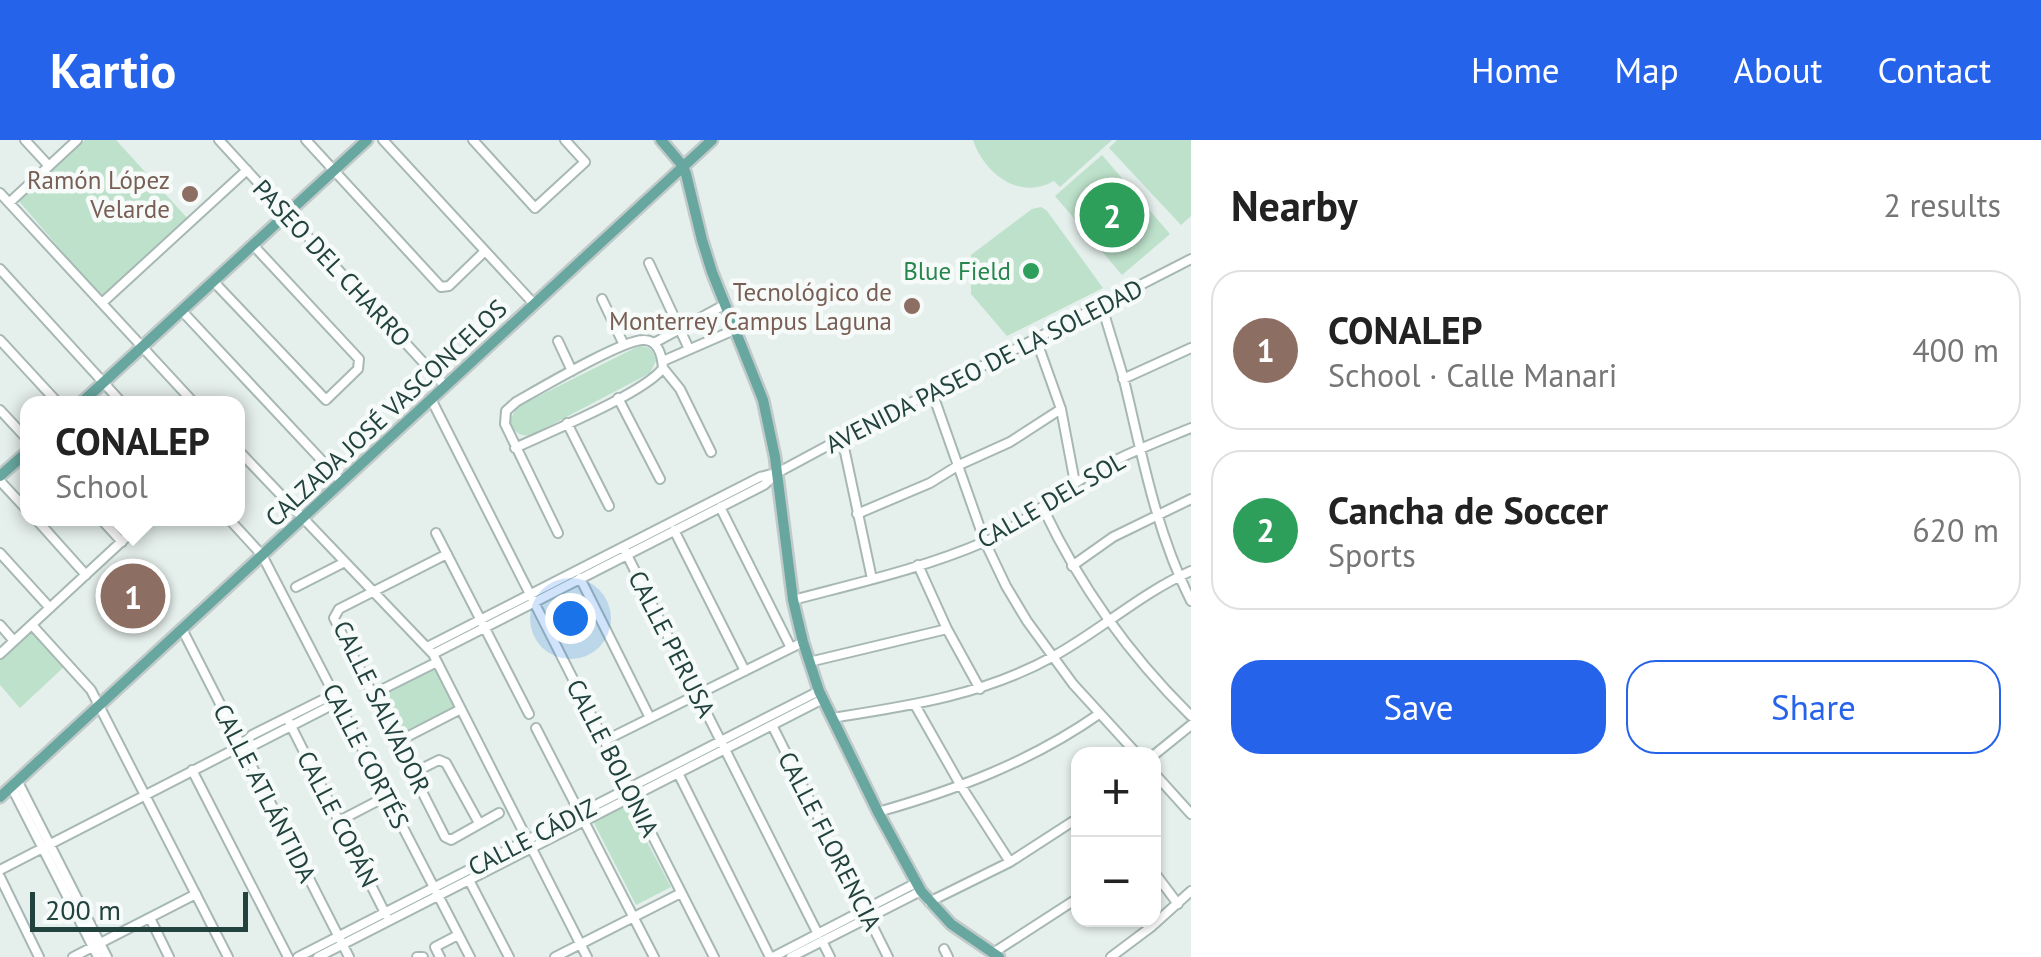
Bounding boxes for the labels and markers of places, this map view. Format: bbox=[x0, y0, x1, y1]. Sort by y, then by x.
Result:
place label: Ramón López Velarde bbox=[27, 164, 170, 225]
pin: 2 bbox=[1080, 178, 1144, 252]
marker: Ramón López Velarde bbox=[179, 183, 201, 205]
place label: Blue Field bbox=[903, 255, 1011, 287]
marker: Blue Field bbox=[1020, 260, 1042, 282]
place label: Tecnológico de Monterrey Campus Laguna bbox=[609, 276, 892, 337]
marker: Tecnológico de Monterrey Campus Laguna bbox=[901, 295, 923, 317]
pin: 1 bbox=[100, 558, 166, 634]

